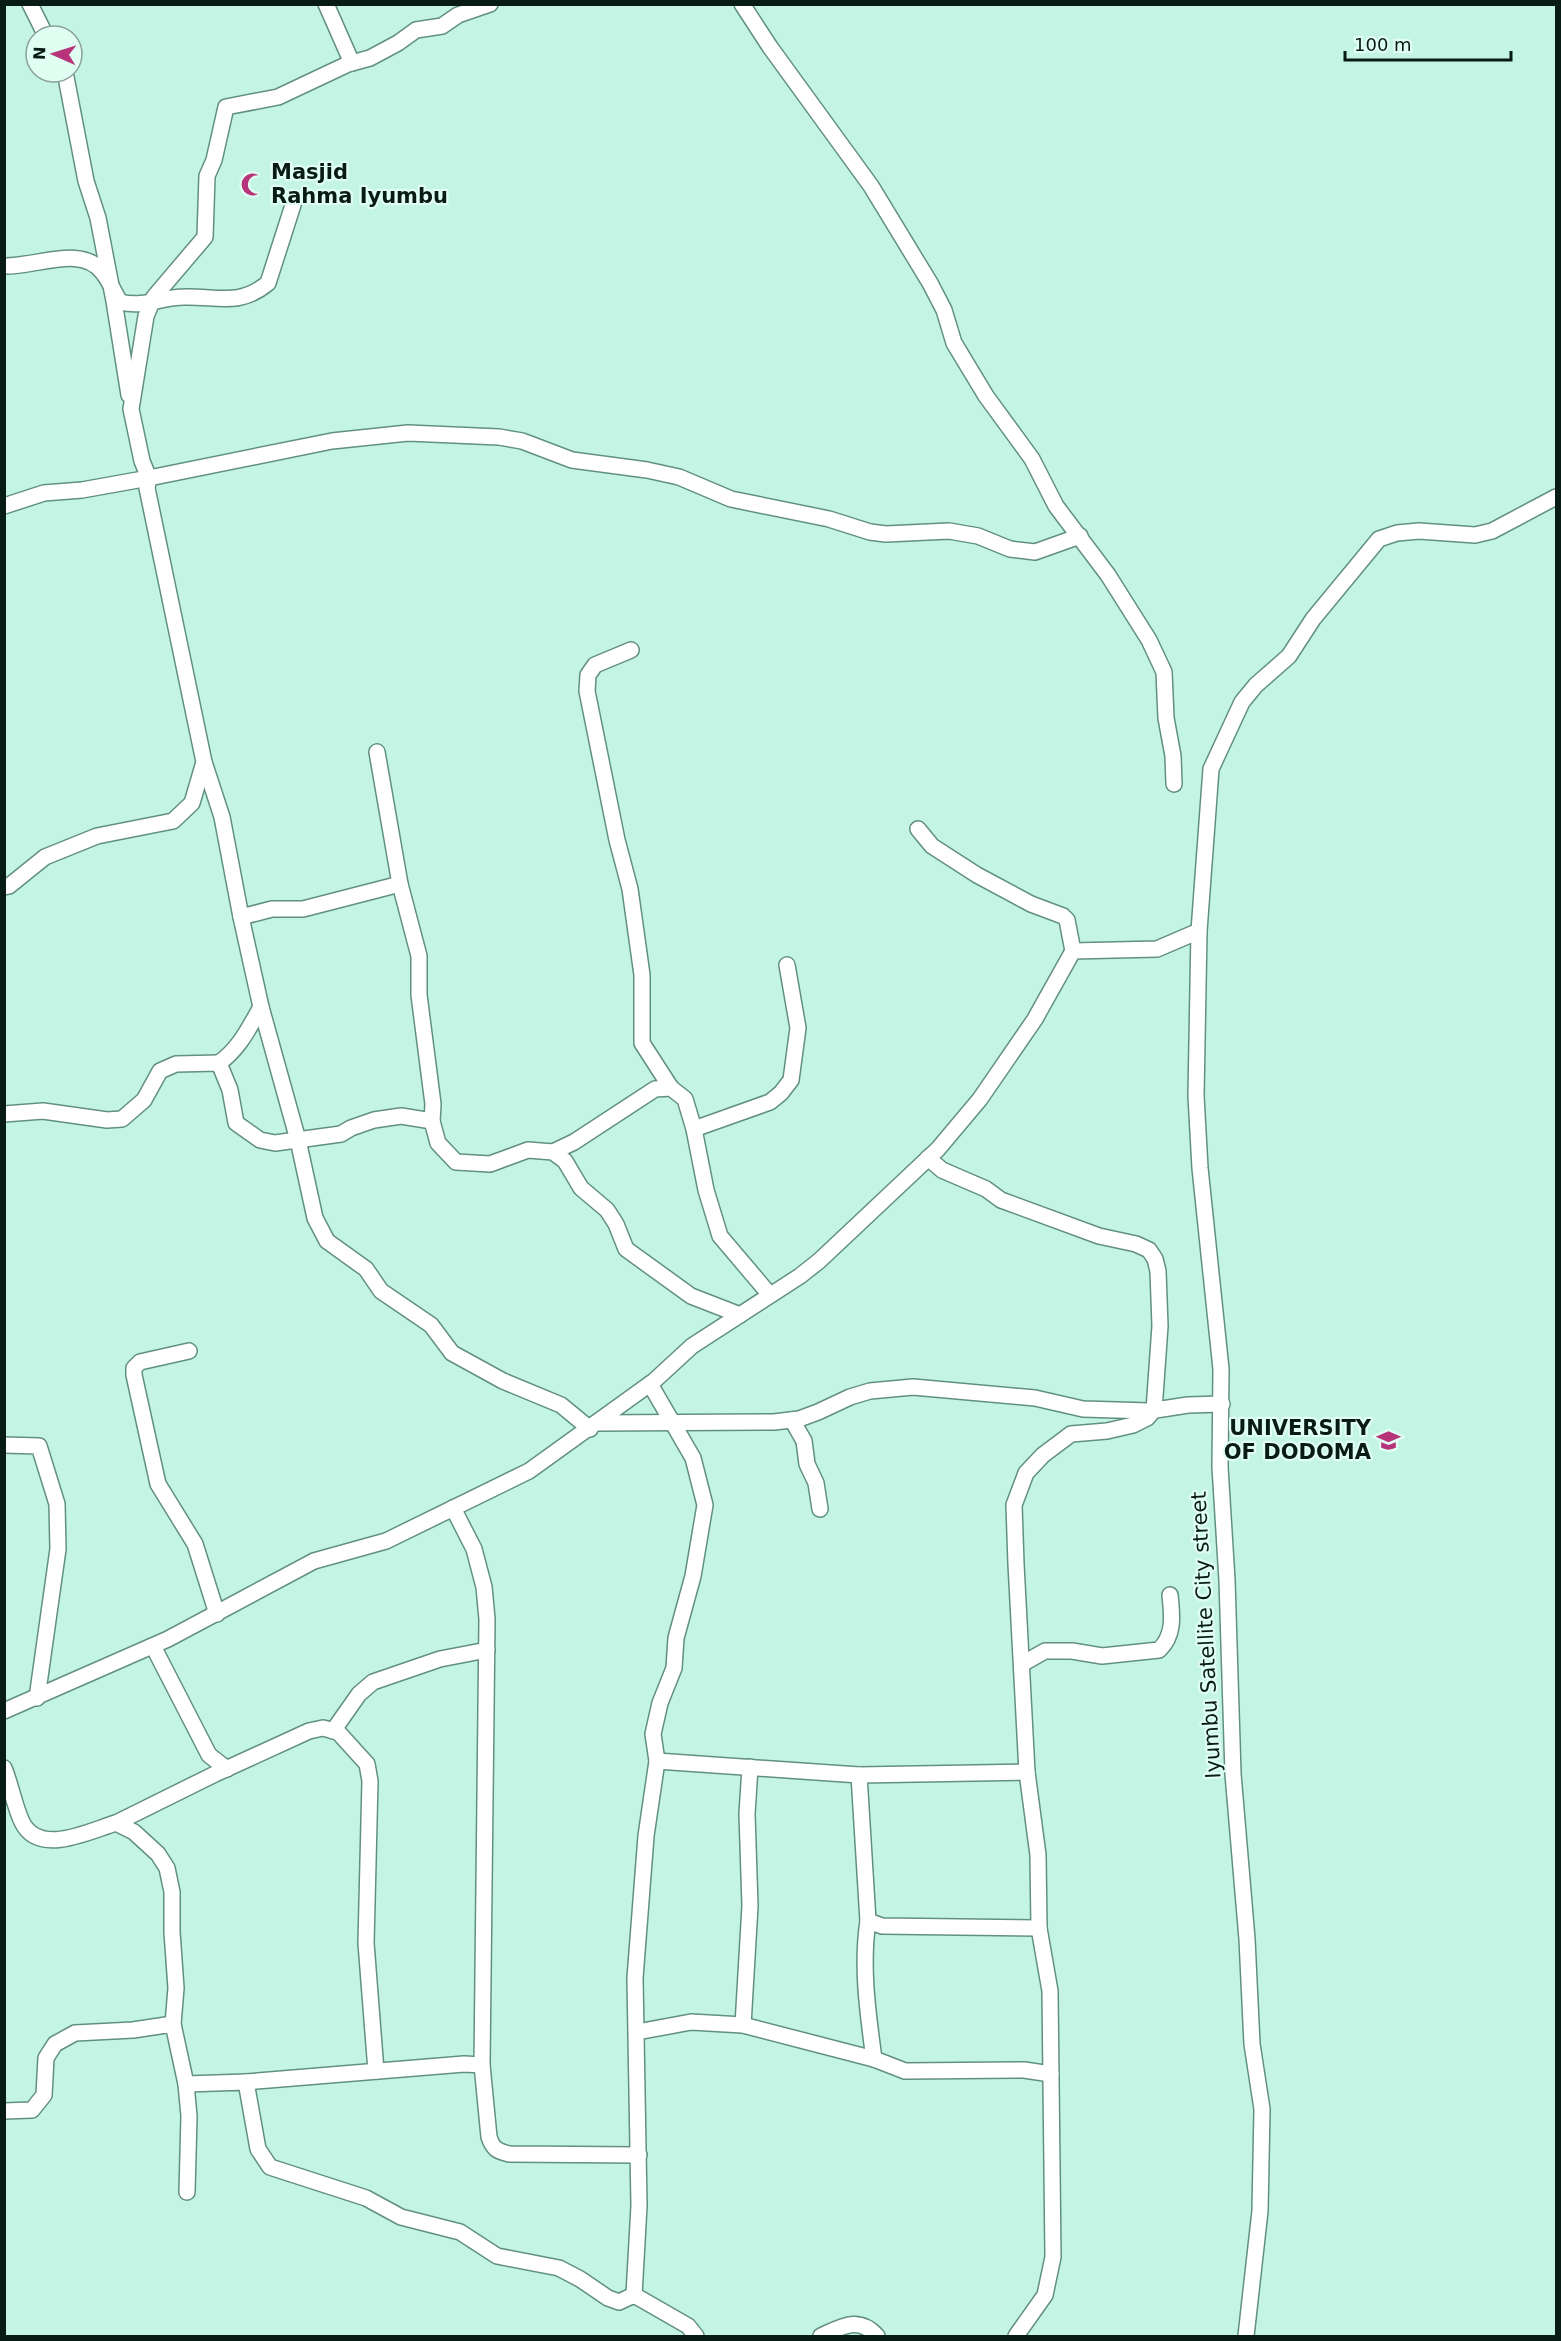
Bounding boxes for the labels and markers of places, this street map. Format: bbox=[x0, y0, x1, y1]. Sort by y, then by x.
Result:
place label: Masjid Rahma Iyumbu bbox=[271, 160, 448, 208]
mosque icon: Masjid Rahma Iyumbu bbox=[240, 171, 266, 197]
place label: UNIVERSITY OF DODOMA bbox=[1224, 1416, 1372, 1464]
school or university icon: UNIVERSITY OF DODOMA bbox=[1376, 1427, 1402, 1453]

